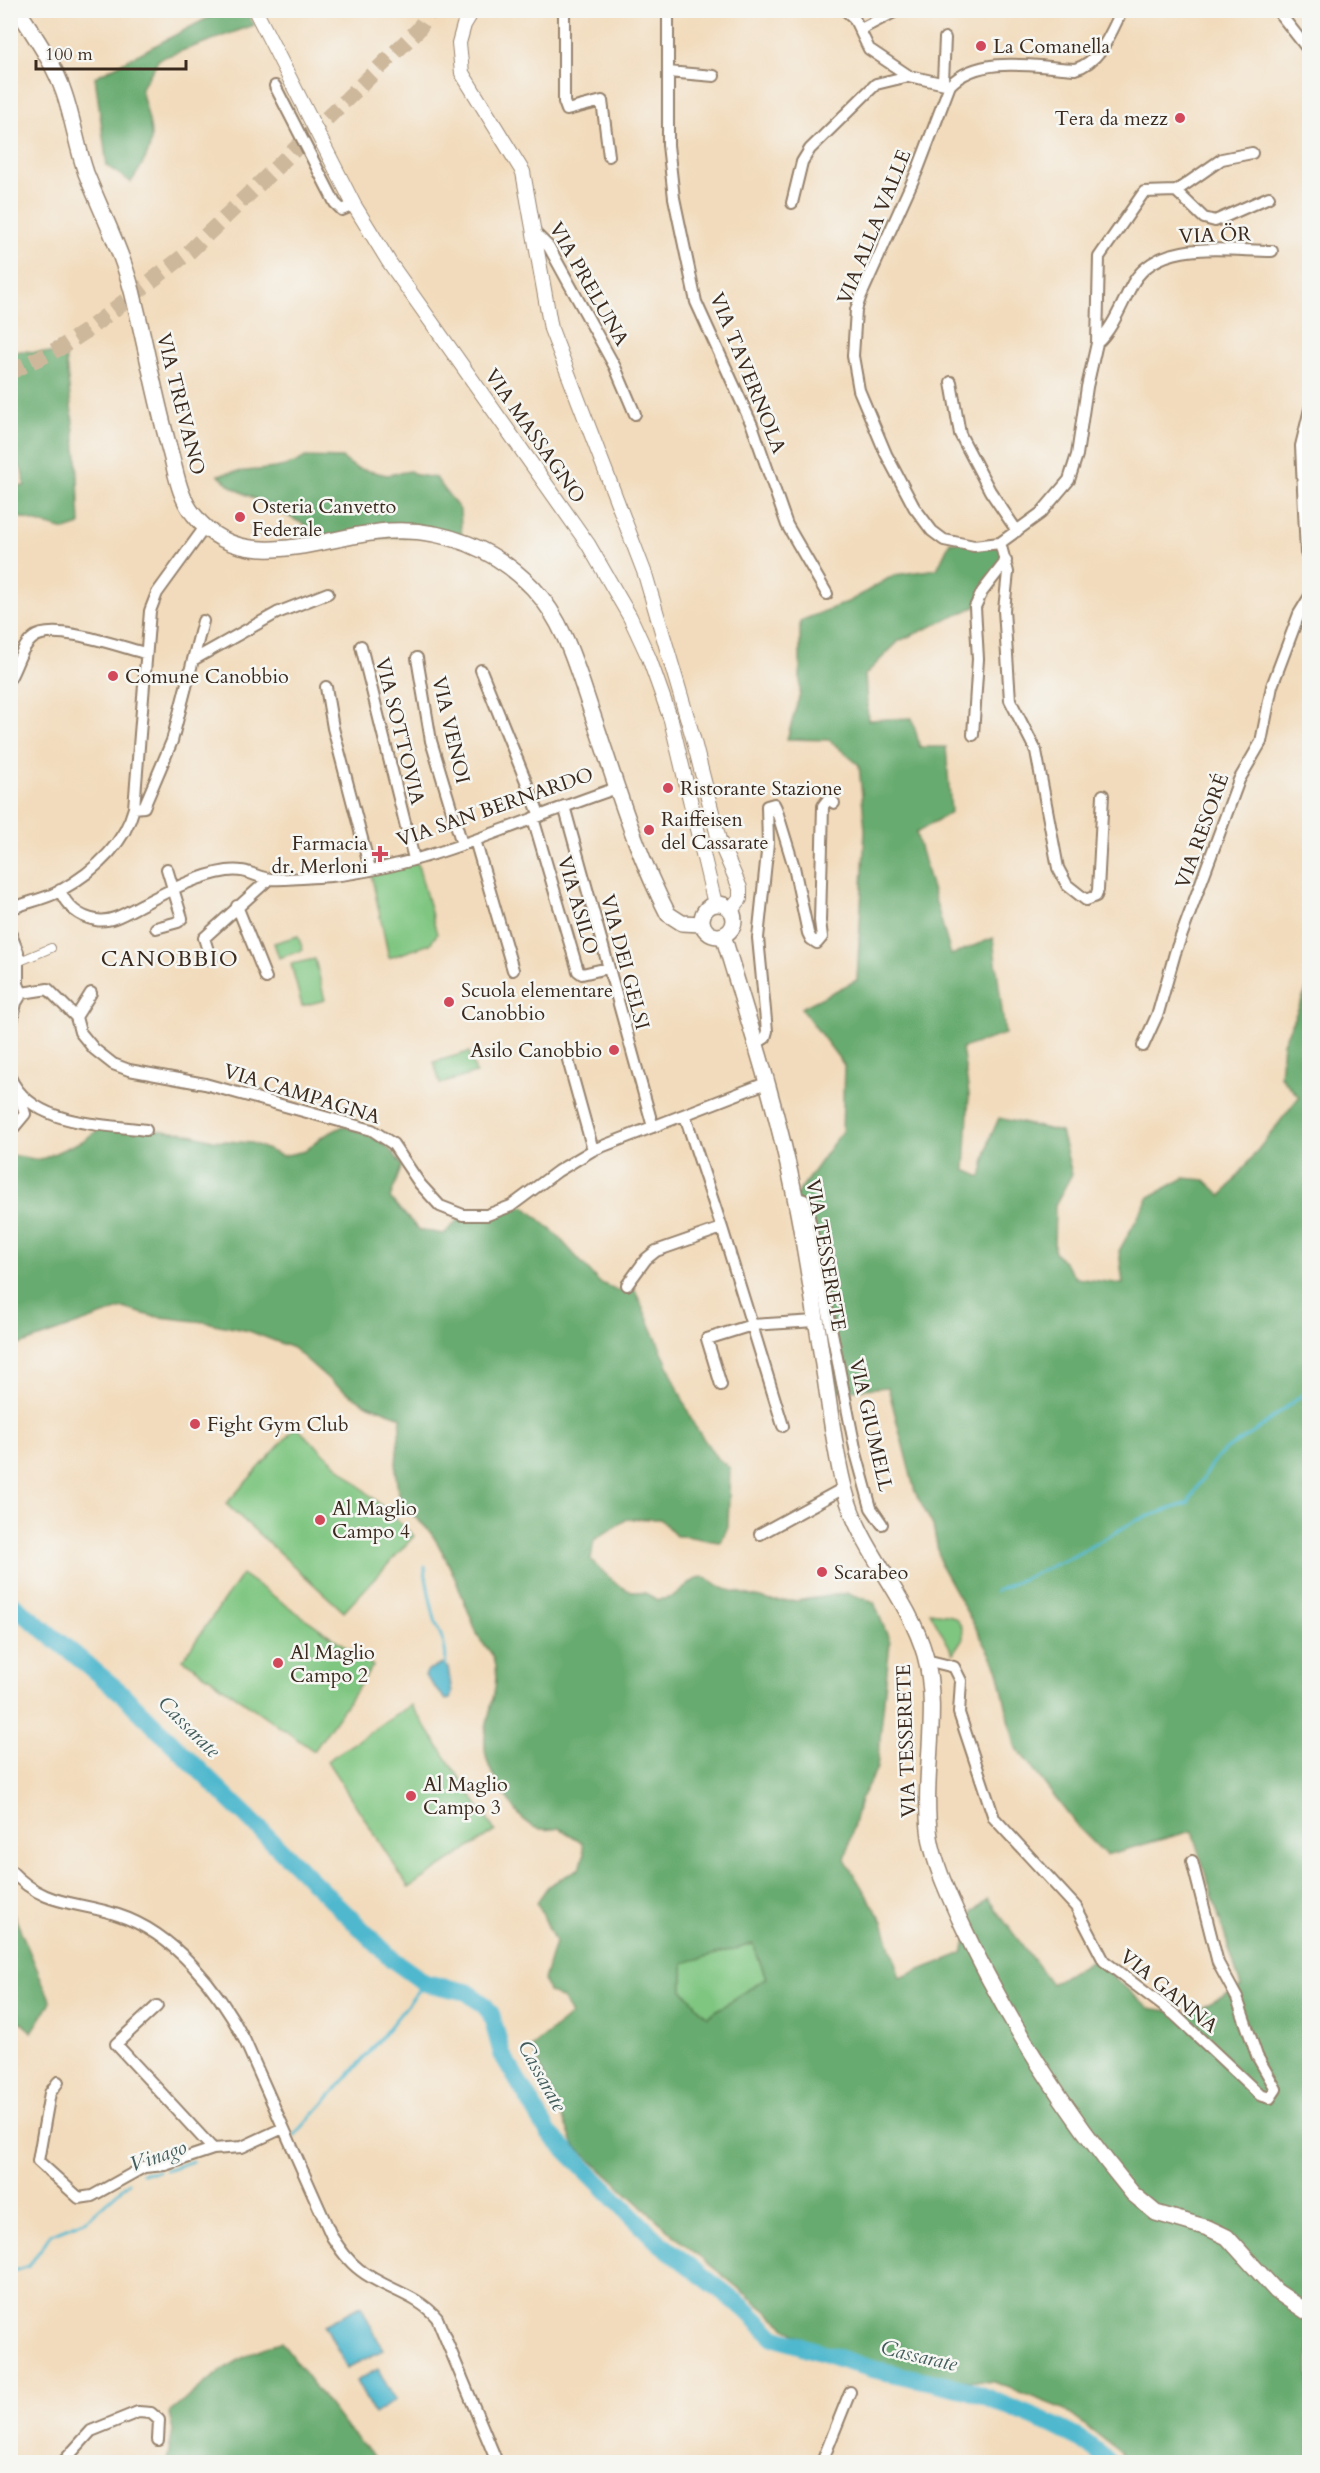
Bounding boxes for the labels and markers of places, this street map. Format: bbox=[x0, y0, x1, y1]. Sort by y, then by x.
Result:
place label: La Comanella bbox=[993, 33, 1110, 60]
marker: La Comanella bbox=[974, 39, 988, 53]
place label: Tera da mezz bbox=[1054, 105, 1168, 132]
marker: Tera da mezz bbox=[1173, 111, 1187, 125]
place label: Osteria Canvetto Federale bbox=[252, 493, 396, 543]
marker: Osteria Canvetto Federale bbox=[233, 510, 247, 524]
place label: Comune Canobbio bbox=[125, 663, 289, 690]
marker: Comune Canobbio bbox=[106, 669, 120, 683]
place label: Ristorante Stazione bbox=[680, 775, 842, 802]
marker: Ristorante Stazione bbox=[661, 781, 675, 795]
place label: Raiffeisen del Cassarate bbox=[661, 806, 768, 856]
marker: Raiffeisen del Cassarate bbox=[642, 823, 656, 837]
place label: Farmacia dr. Merloni bbox=[272, 830, 368, 880]
marker: Farmacia dr. Merloni bbox=[373, 847, 387, 861]
place label: Scuola elementare Canobbio bbox=[461, 977, 613, 1027]
marker: Scuola elementare Canobbio bbox=[442, 995, 456, 1009]
place label: Asilo Canobbio bbox=[470, 1037, 602, 1064]
marker: Asilo Canobbio bbox=[607, 1043, 621, 1057]
place label: Fight Gym Club bbox=[207, 1411, 349, 1438]
marker: Fight Gym Club bbox=[188, 1417, 202, 1431]
place label: Al Maglio Campo 4 bbox=[332, 1495, 417, 1545]
marker: Al Maglio Campo 4 bbox=[313, 1513, 327, 1527]
place label: Scarabeo bbox=[834, 1559, 909, 1586]
marker: Scarabeo bbox=[815, 1565, 829, 1579]
place label: Al Maglio Campo 2 bbox=[290, 1639, 375, 1689]
marker: Al Maglio Campo 2 bbox=[271, 1656, 285, 1670]
place label: Al Maglio Campo 3 bbox=[423, 1771, 508, 1821]
marker: Al Maglio Campo 3 bbox=[404, 1789, 418, 1803]

